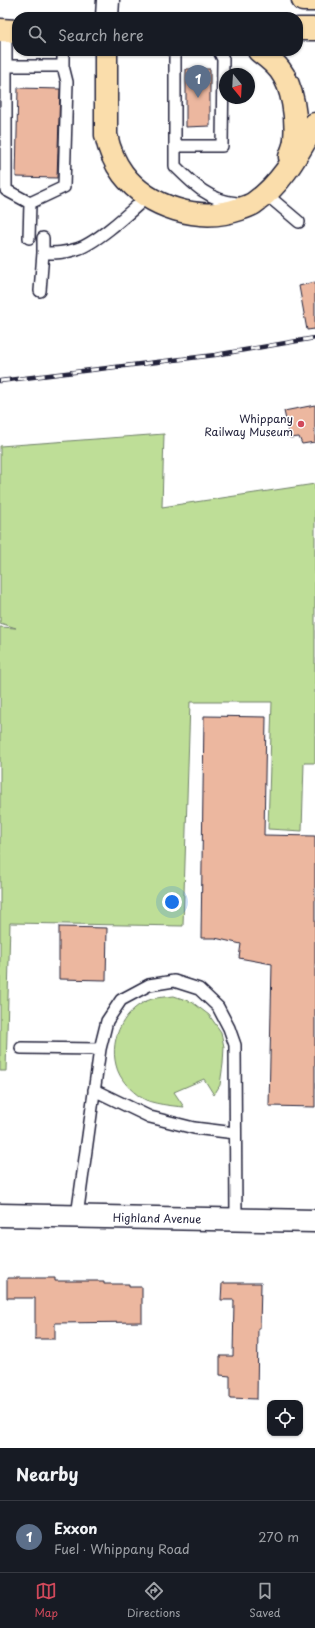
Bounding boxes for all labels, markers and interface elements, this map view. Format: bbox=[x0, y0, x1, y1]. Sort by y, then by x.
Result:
search box bbox=[12, 12, 303, 56]
icon: search bbox=[26, 23, 48, 45]
text: Search here bbox=[58, 23, 144, 46]
pin: 1 bbox=[185, 65, 211, 98]
north arrow bbox=[219, 68, 255, 104]
place label: Whippany Railway Museum bbox=[204, 410, 293, 440]
marker: Whippany Railway Museum bbox=[296, 419, 306, 429]
your location bbox=[162, 892, 182, 912]
street label: Highland Avenue bbox=[113, 1209, 201, 1227]
map controls bbox=[267, 1400, 303, 1436]
button: locate bbox=[267, 1400, 303, 1436]
text: Nearby bbox=[16, 1461, 78, 1487]
text: Exxon bbox=[54, 1516, 98, 1539]
text: 1 bbox=[26, 1527, 32, 1546]
text: 270 m bbox=[258, 1527, 299, 1546]
text: Fuel · Whippany Road bbox=[54, 1539, 190, 1558]
tab: Map bbox=[34, 1580, 58, 1621]
tab: Directions bbox=[127, 1580, 180, 1621]
tab: Saved bbox=[249, 1580, 281, 1621]

